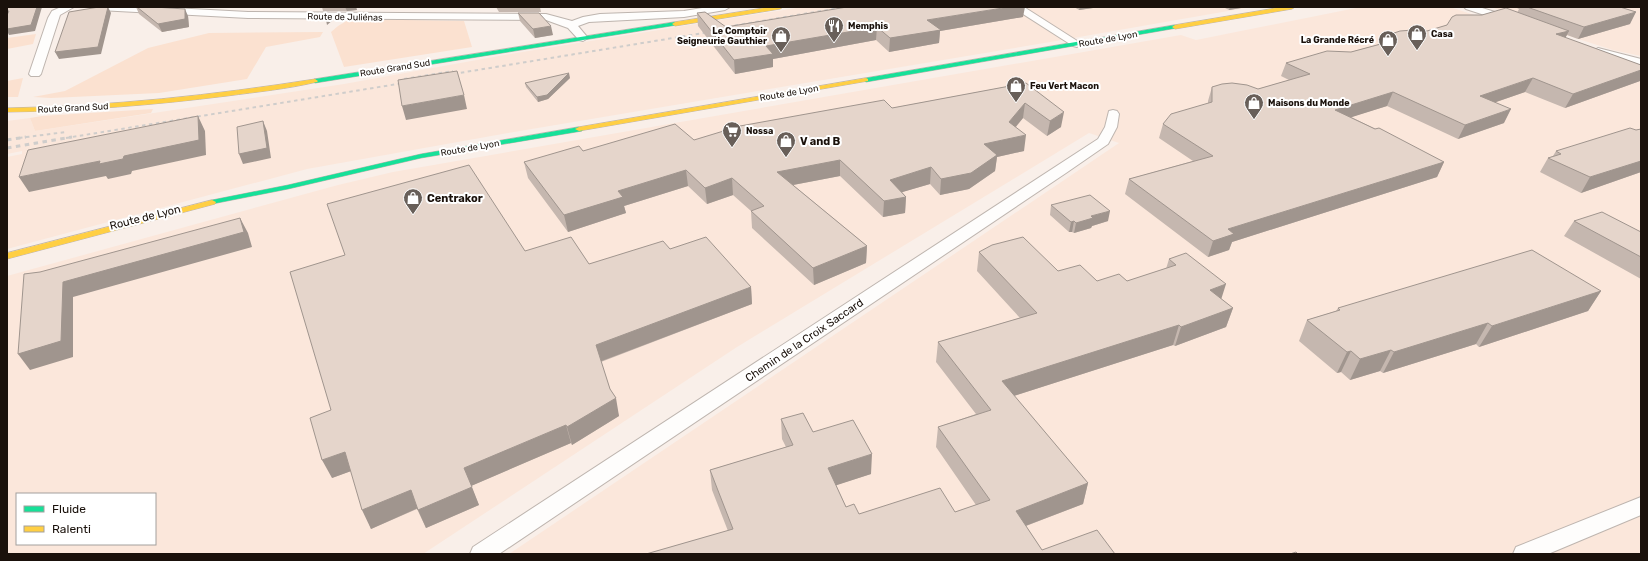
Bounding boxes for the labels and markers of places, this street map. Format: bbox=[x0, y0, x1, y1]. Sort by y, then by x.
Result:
restaurant icon: Memphis bbox=[823, 15, 845, 43]
place label: Memphis bbox=[848, 21, 888, 31]
shop icon: Casa bbox=[1406, 23, 1428, 51]
shop icon: Le Comptoir Seigneurie Gauthier bbox=[770, 25, 792, 53]
place label: Le Comptoir Seigneurie Gauthier bbox=[677, 26, 767, 47]
shop icon: La Grande Récré bbox=[1377, 29, 1399, 57]
place label: Casa bbox=[1431, 29, 1453, 39]
place label: La Grande Récré bbox=[1301, 35, 1375, 45]
shop icon: Feu Vert Macon bbox=[1005, 75, 1027, 103]
place label: Feu Vert Macon bbox=[1030, 81, 1099, 91]
shop icon: Maisons du Monde bbox=[1243, 92, 1265, 120]
place label: Maisons du Monde bbox=[1268, 98, 1350, 108]
supermarket icon: Nossa bbox=[721, 120, 743, 148]
place label: Nossa bbox=[746, 126, 773, 136]
shop icon: V and B bbox=[775, 130, 797, 158]
place label: V and B bbox=[800, 135, 841, 148]
shop icon: Centrakor bbox=[402, 187, 424, 215]
place label: Centrakor bbox=[427, 192, 483, 205]

